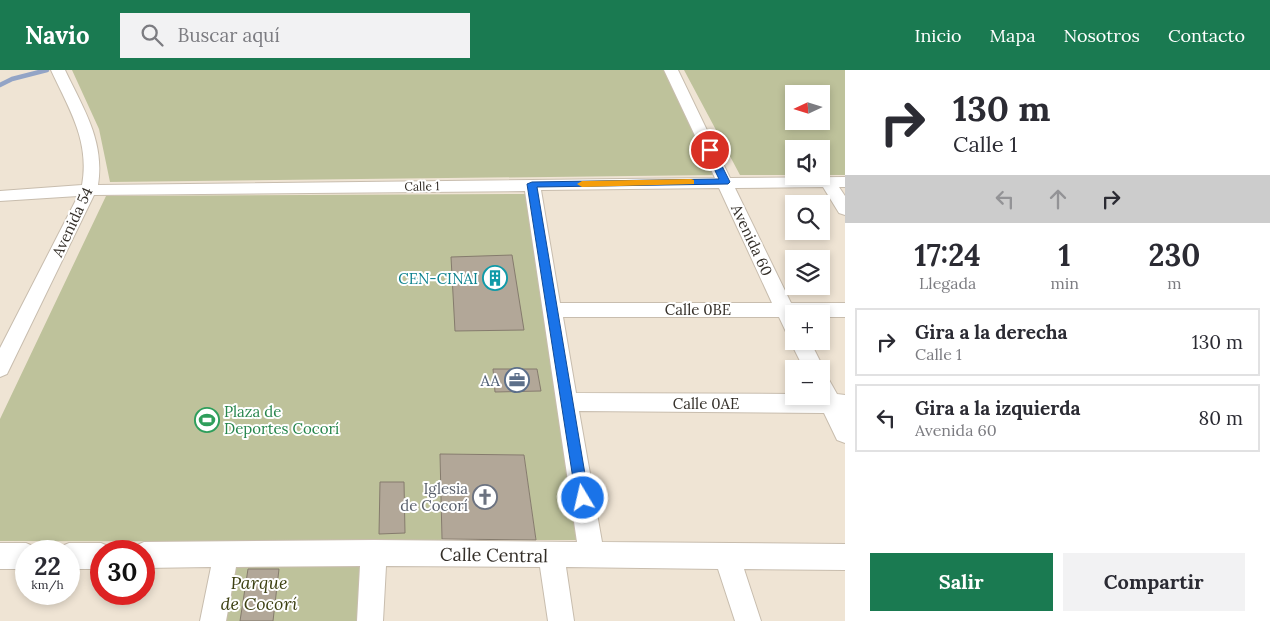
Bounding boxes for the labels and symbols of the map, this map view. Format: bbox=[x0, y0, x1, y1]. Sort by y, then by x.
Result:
north arrow bbox=[785, 85, 830, 130]
pin bbox=[689, 129, 731, 171]
street label: Calle 1 bbox=[404, 178, 440, 194]
street label: Avenida 54 bbox=[47, 184, 96, 261]
street label: Avenida 60 bbox=[727, 200, 777, 279]
building icon: CEN-CINAI bbox=[482, 265, 508, 291]
place label: CEN-CINAI bbox=[398, 269, 478, 288]
street label: Calle 0BE bbox=[665, 300, 731, 319]
office icon: AA bbox=[504, 367, 530, 393]
place label: AA bbox=[480, 371, 501, 390]
street label: Calle 0AE bbox=[673, 394, 739, 413]
place label: Plaza de Deportes Cocorí bbox=[224, 402, 339, 438]
sports icon: Plaza de Deportes Cocorí bbox=[194, 407, 220, 433]
position arrow bbox=[556, 471, 608, 523]
place label: Iglesia de Cocorí bbox=[400, 479, 468, 515]
church icon: Iglesia de Cocorí bbox=[472, 484, 498, 510]
speed limit sign: 30 bbox=[90, 540, 155, 605]
street label: Calle Central bbox=[440, 543, 548, 567]
park label: Parque de Cocorí bbox=[221, 571, 298, 615]

